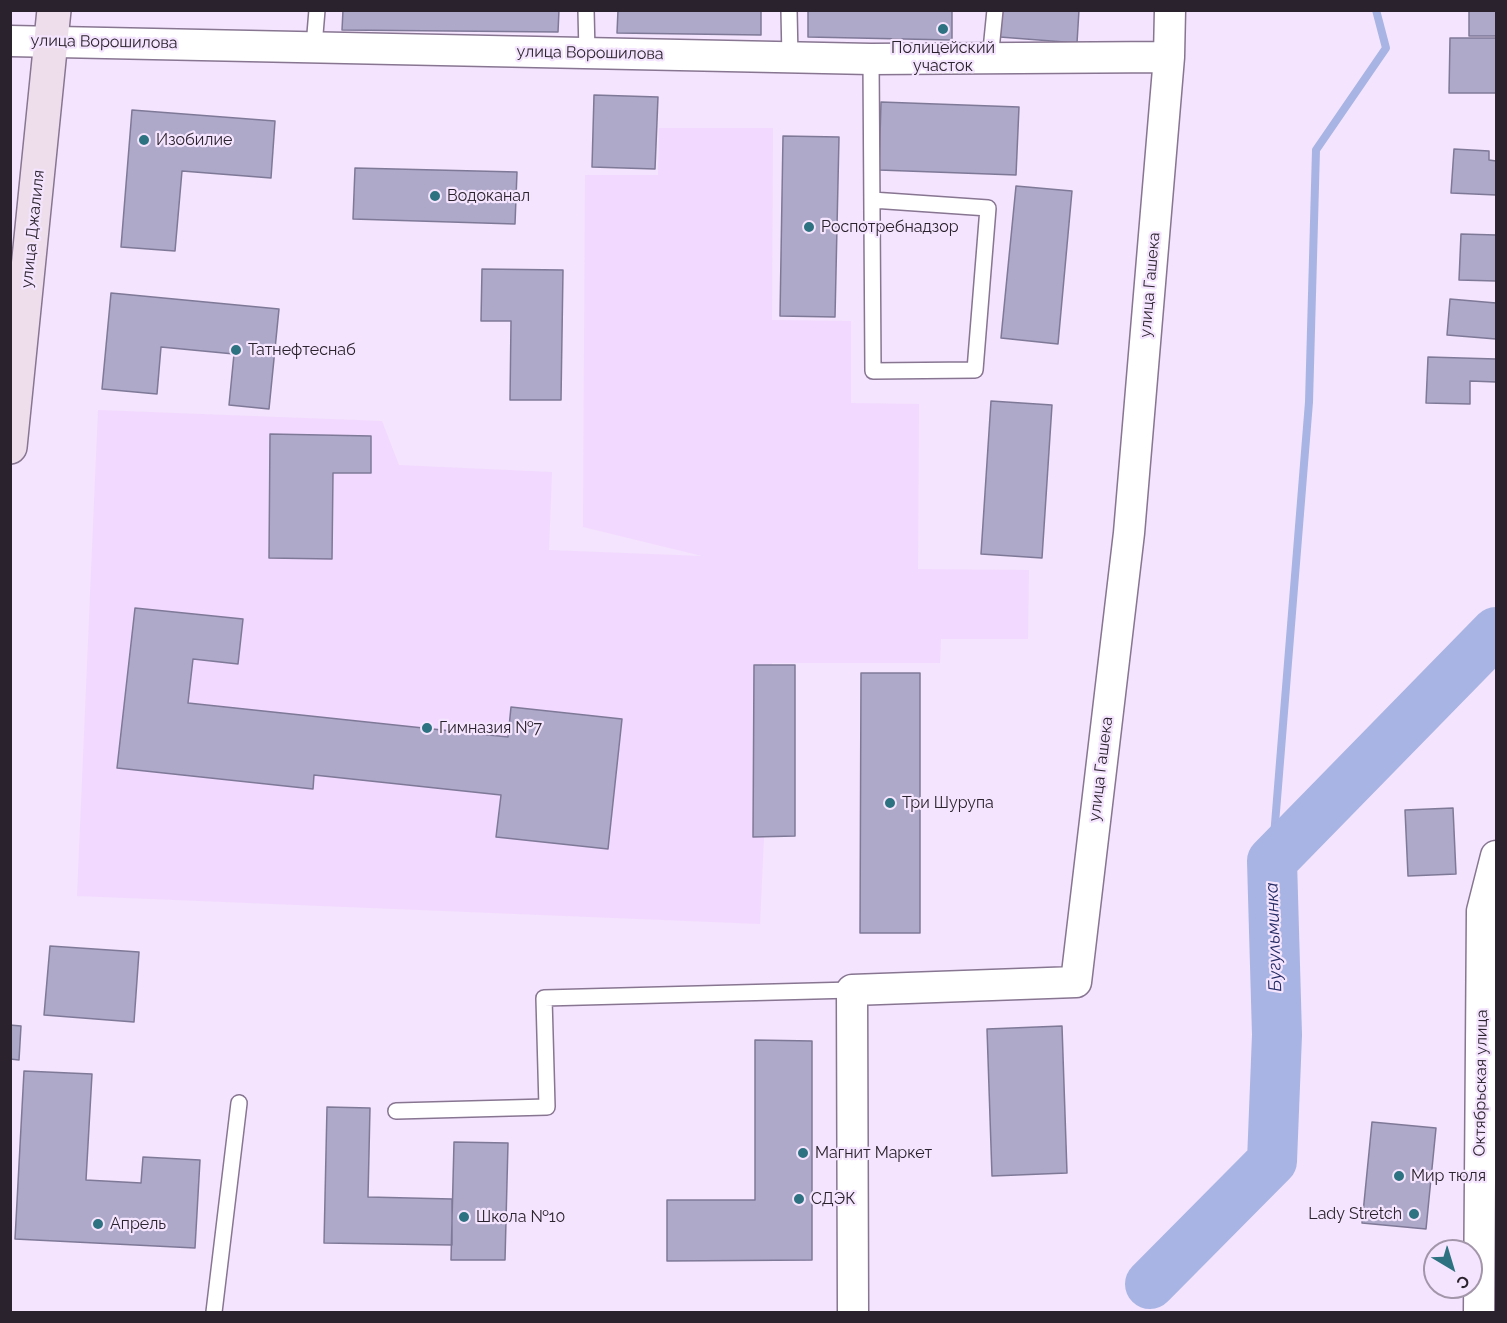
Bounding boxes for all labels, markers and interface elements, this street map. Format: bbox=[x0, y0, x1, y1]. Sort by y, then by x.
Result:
marker: Полицейский участок bbox=[936, 22, 950, 36]
street label: улица Ворошилова bbox=[30, 31, 178, 53]
place label: Полицейский участок bbox=[891, 38, 995, 76]
street label: улица Ворошилова bbox=[516, 42, 664, 64]
place label: Изобилие bbox=[156, 130, 232, 150]
marker: Изобилие bbox=[137, 133, 151, 147]
street label: улица Джалиля bbox=[17, 169, 49, 289]
place label: Водоканал bbox=[447, 186, 530, 206]
marker: Водоканал bbox=[428, 189, 442, 203]
place label: Роспотребнадзор bbox=[821, 217, 959, 237]
marker: Роспотребнадзор bbox=[802, 220, 816, 234]
street label: улица Гашека bbox=[1136, 232, 1164, 338]
place label: Татнефтеснаб bbox=[248, 340, 356, 360]
marker: Татнефтеснаб bbox=[229, 343, 243, 357]
street label: улица Гашека bbox=[1085, 715, 1117, 823]
place label: Гимназия №7 bbox=[439, 718, 542, 738]
marker: Гимназия №7 bbox=[420, 721, 434, 735]
place label: Три Шурупа bbox=[902, 793, 994, 813]
marker: Три Шурупа bbox=[883, 796, 897, 810]
water label: Бугульминка bbox=[1261, 882, 1287, 992]
street label: Октябрьская улица bbox=[1470, 1009, 1492, 1157]
place label: Магнит Маркет bbox=[815, 1143, 932, 1163]
marker: Магнит Маркет bbox=[796, 1146, 810, 1160]
place label: Мир тюля bbox=[1411, 1166, 1486, 1186]
marker: Мир тюля bbox=[1392, 1169, 1406, 1183]
place label: СДЭК bbox=[811, 1189, 855, 1209]
marker: СДЭК bbox=[792, 1192, 806, 1206]
place label: Lady Stretch bbox=[1308, 1204, 1402, 1224]
place label: Школа №10 bbox=[476, 1207, 565, 1227]
marker: Lady Stretch bbox=[1407, 1207, 1421, 1221]
marker: Школа №10 bbox=[457, 1210, 471, 1224]
place label: Апрель bbox=[110, 1214, 166, 1234]
marker: Апрель bbox=[91, 1217, 105, 1231]
north arrow bbox=[1423, 1239, 1483, 1299]
text: С bbox=[1453, 1271, 1473, 1293]

